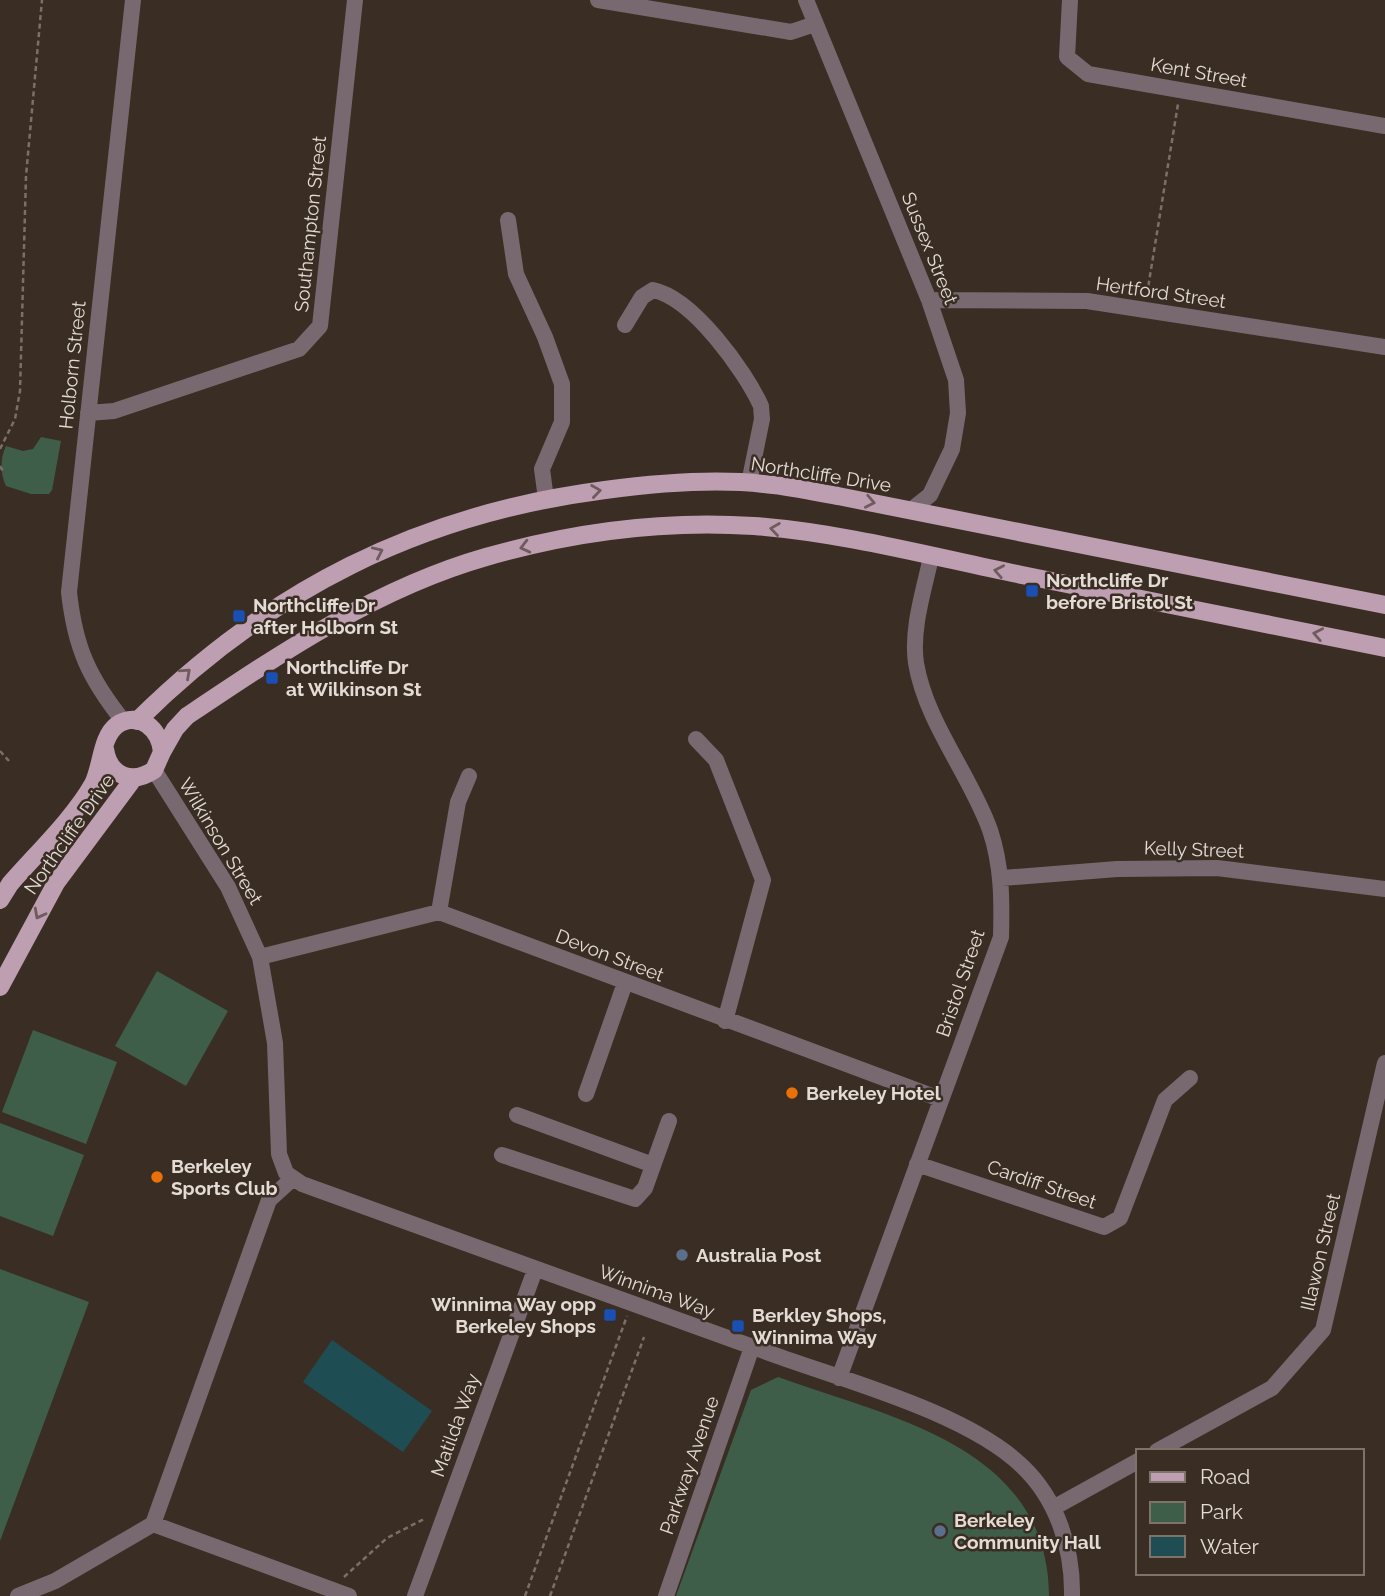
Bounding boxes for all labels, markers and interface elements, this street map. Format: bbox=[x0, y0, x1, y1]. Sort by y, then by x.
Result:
street label: Kent Street bbox=[1149, 53, 1250, 91]
street label: Southampton Street bbox=[290, 134, 330, 313]
street label: Sussex Street bbox=[898, 189, 963, 308]
street label: Hertford Street bbox=[1095, 272, 1228, 312]
street label: Holborn Street bbox=[54, 299, 90, 430]
street label: Northcliffe Drive bbox=[749, 452, 893, 496]
one-way arrow bbox=[590, 484, 602, 499]
one-way arrow bbox=[864, 494, 876, 509]
one-way arrow bbox=[769, 522, 781, 537]
one-way arrow bbox=[520, 539, 532, 553]
one-way arrow bbox=[370, 546, 383, 560]
one-way arrow bbox=[993, 564, 1005, 579]
place label: Northcliffe Dr before Bristol St bbox=[1046, 569, 1194, 613]
marker: Northcliffe Dr before Bristol St bbox=[1024, 583, 1040, 599]
place label: Northcliffe Dr after Holborn St bbox=[253, 594, 399, 638]
marker: Northcliffe Dr after Holborn St bbox=[231, 608, 247, 624]
one-way arrow bbox=[1312, 628, 1324, 643]
place label: Northcliffe Dr at Wilkinson St bbox=[286, 656, 422, 700]
one-way arrow bbox=[178, 669, 191, 681]
marker: Northcliffe Dr at Wilkinson St bbox=[264, 670, 280, 686]
street label: Northcliffe Drive bbox=[19, 770, 119, 898]
street label: Wilkinson Street bbox=[175, 774, 268, 909]
street label: Kelly Street bbox=[1144, 836, 1245, 862]
one-way arrow bbox=[34, 907, 47, 920]
street label: Devon Street bbox=[553, 924, 668, 986]
street label: Bristol Street bbox=[931, 926, 989, 1040]
place label: Berkeley Hotel bbox=[806, 1082, 942, 1104]
marker: Berkeley Hotel bbox=[784, 1085, 800, 1101]
place label: Berkeley Sports Club bbox=[171, 1155, 278, 1199]
street label: Cardiff Street bbox=[985, 1155, 1100, 1213]
marker: Berkeley Sports Club bbox=[149, 1169, 165, 1185]
street label: Illawon Street bbox=[1296, 1190, 1344, 1313]
place label: Australia Post bbox=[696, 1244, 822, 1266]
marker: Australia Post bbox=[674, 1247, 690, 1263]
street label: Winnima Way bbox=[596, 1260, 718, 1322]
place label: Winnima Way opp Berkeley Shops bbox=[431, 1293, 596, 1337]
place label: Berkley Shops, Winnima Way bbox=[752, 1304, 886, 1348]
marker: Winnima Way opp Berkeley Shops bbox=[602, 1307, 618, 1323]
marker: Berkley Shops, Winnima Way bbox=[730, 1318, 746, 1334]
street label: Matilda Way bbox=[426, 1370, 484, 1480]
street label: Parkway Avenue bbox=[655, 1393, 723, 1537]
legend bbox=[1136, 1449, 1364, 1575]
text: Road bbox=[1200, 1464, 1250, 1489]
text: Park bbox=[1200, 1499, 1243, 1524]
place label: Berkeley Community Hall bbox=[954, 1509, 1102, 1553]
marker: Berkeley Community Hall bbox=[932, 1523, 948, 1539]
text: Water bbox=[1200, 1534, 1259, 1559]

